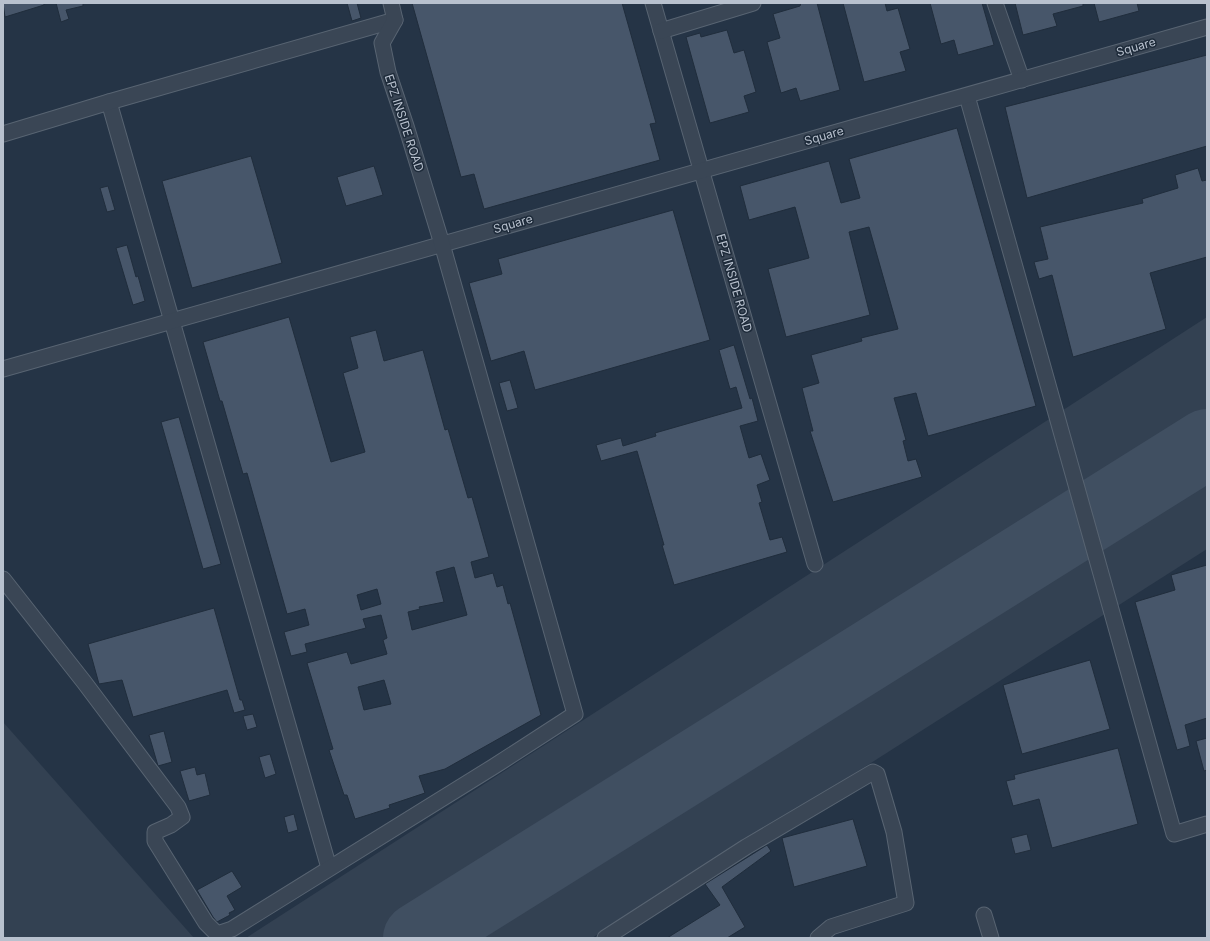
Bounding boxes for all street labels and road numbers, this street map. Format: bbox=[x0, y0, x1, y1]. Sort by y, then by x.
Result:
street label: Square bbox=[1114, 34, 1157, 59]
street label: EPZ INSIDE ROAD bbox=[382, 72, 427, 174]
street label: Square bbox=[802, 123, 845, 148]
street label: Square bbox=[491, 211, 534, 236]
street label: EPZ INSIDE ROAD bbox=[713, 232, 756, 334]

